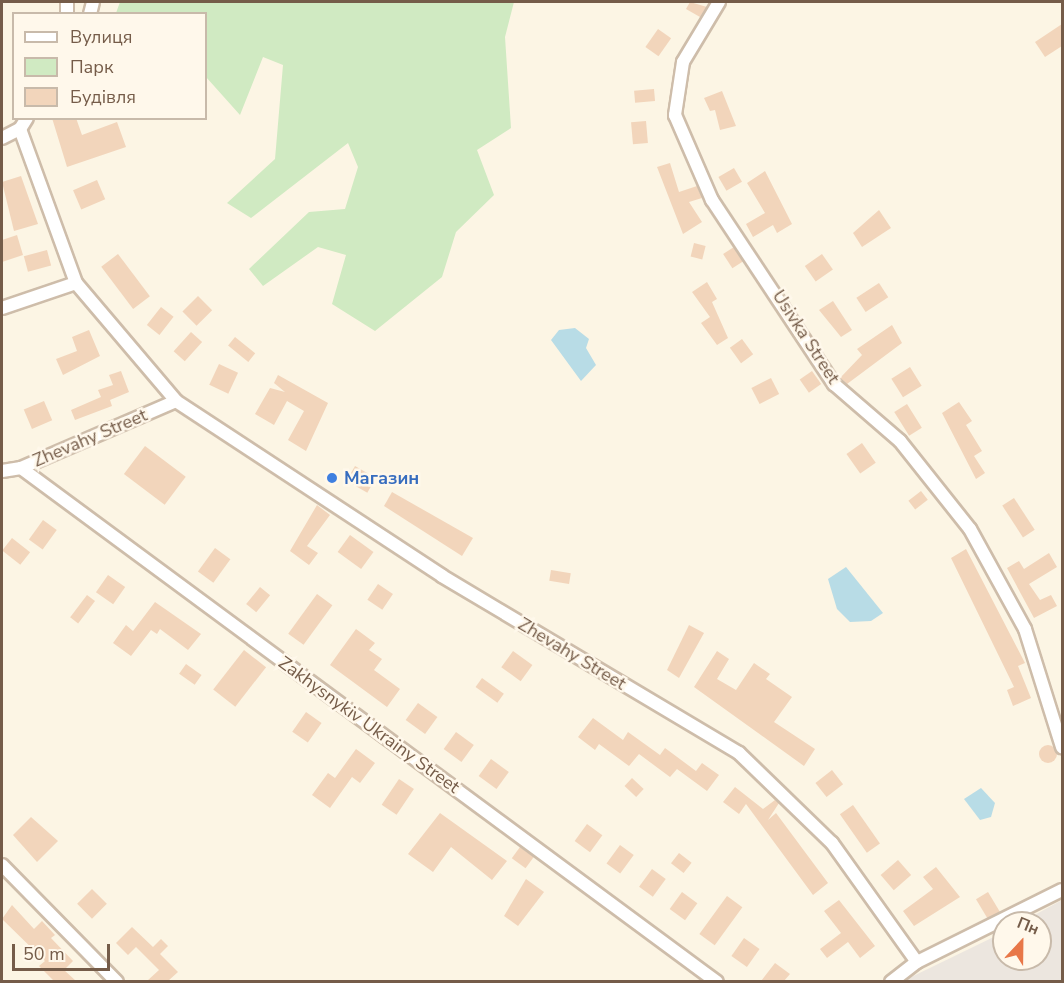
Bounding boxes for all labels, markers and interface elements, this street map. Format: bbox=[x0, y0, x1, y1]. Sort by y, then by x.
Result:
legend bbox=[12, 12, 207, 120]
text: Вулиця bbox=[70, 25, 132, 49]
text: Парк bbox=[70, 55, 113, 79]
text: Будівля bbox=[70, 85, 136, 109]
street label: Usivka Street bbox=[768, 286, 844, 388]
street label: Zhevahy Street bbox=[30, 404, 150, 472]
place label: Магазин bbox=[344, 467, 419, 489]
marker: Магазин bbox=[325, 471, 339, 485]
street label: Zhevahy Street bbox=[514, 613, 630, 695]
street label: Zakhysnykiv Ukrainy Street bbox=[274, 652, 464, 798]
north arrow bbox=[992, 911, 1052, 971]
text: Пн bbox=[1014, 912, 1042, 940]
scale bar bbox=[15, 932, 112, 970]
text: 50 m bbox=[23, 942, 65, 966]

